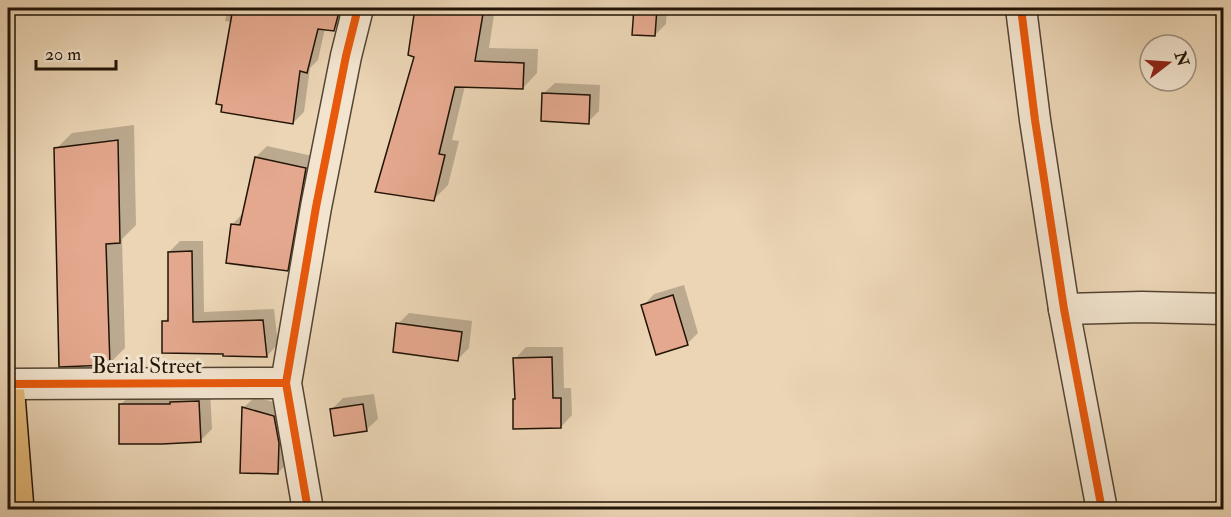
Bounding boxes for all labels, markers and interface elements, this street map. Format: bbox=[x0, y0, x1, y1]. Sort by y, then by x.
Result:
scale bar bbox=[36, 33, 116, 71]
north arrow bbox=[1138, 33, 1198, 93]
text: 20 m bbox=[45, 43, 81, 66]
text: N bbox=[1169, 48, 1193, 69]
street label: Berial Street bbox=[92, 352, 202, 380]

